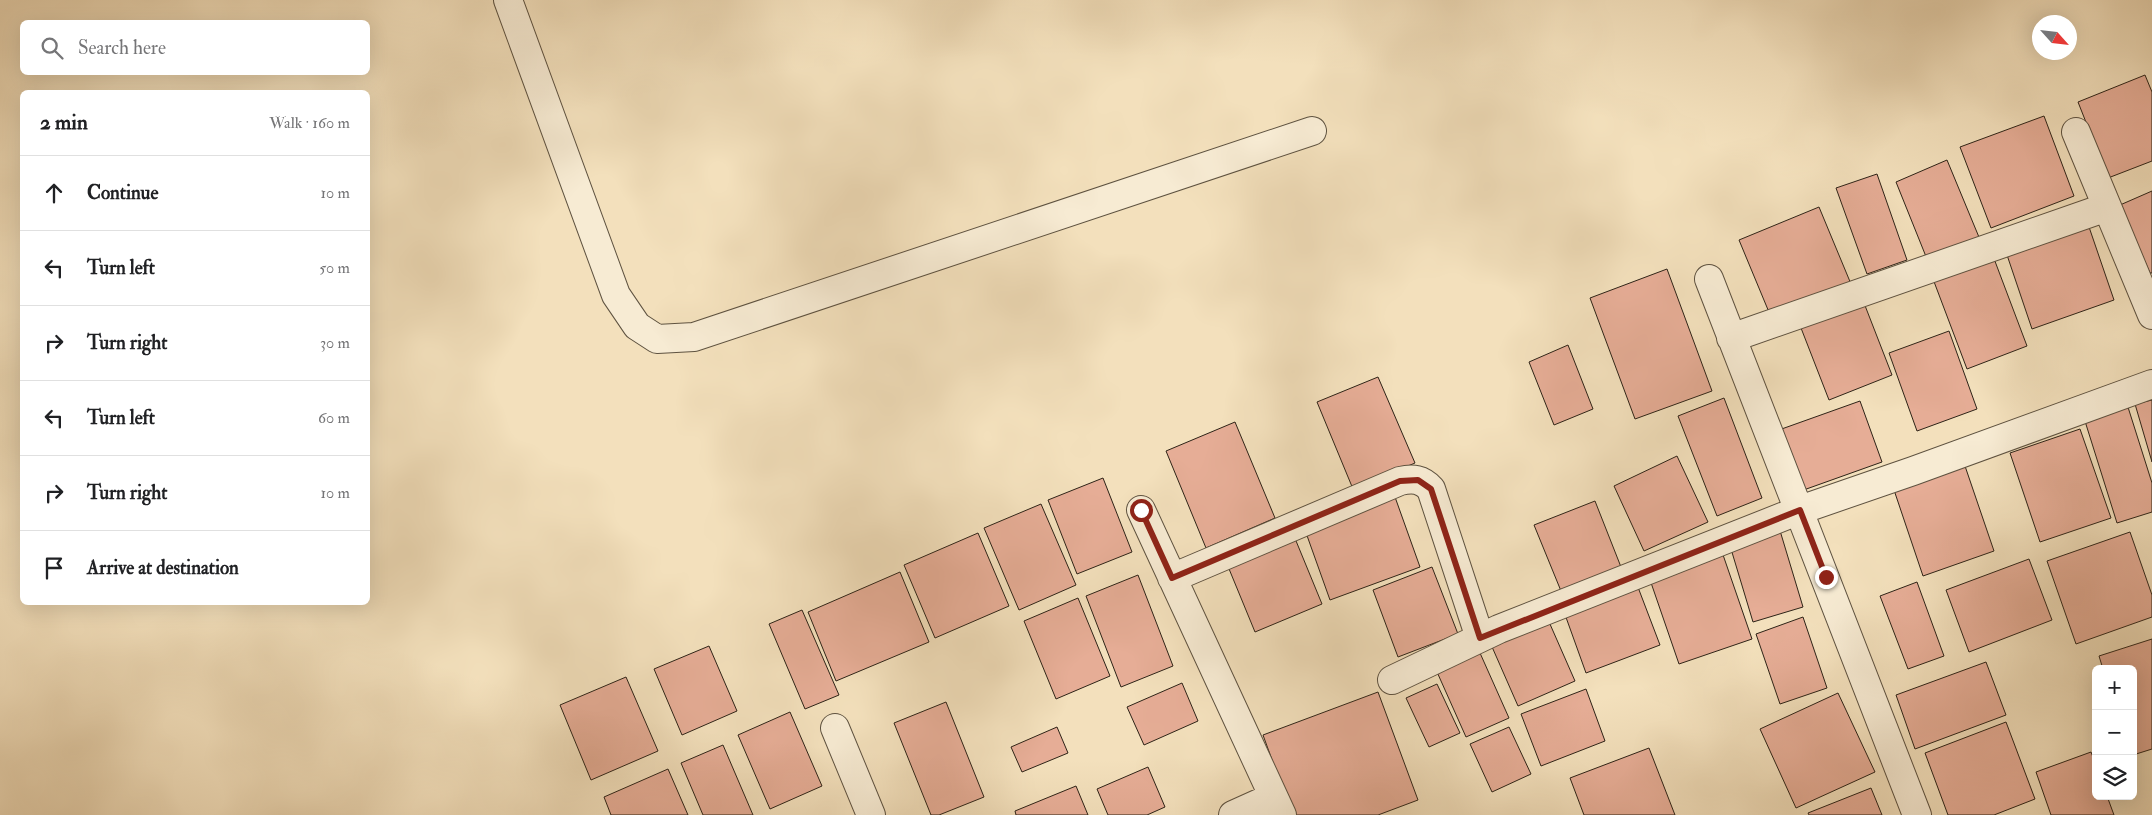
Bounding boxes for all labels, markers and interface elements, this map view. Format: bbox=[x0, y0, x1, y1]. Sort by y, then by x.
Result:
north arrow bbox=[2032, 15, 2077, 60]
search box bbox=[20, 20, 370, 75]
icon: search bbox=[38, 34, 66, 62]
text: Search here bbox=[78, 36, 166, 60]
text: 2 min bbox=[40, 109, 88, 136]
text: Walk · 160 m bbox=[269, 113, 350, 133]
icon: ahead bbox=[40, 179, 68, 207]
text: Continue bbox=[87, 181, 158, 205]
text: 10 m bbox=[320, 183, 350, 203]
icon: left bbox=[40, 254, 68, 282]
text: Turn left bbox=[87, 256, 155, 280]
text: 50 m bbox=[319, 258, 350, 278]
icon: right bbox=[40, 329, 68, 357]
text: Turn right bbox=[87, 331, 167, 355]
text: 30 m bbox=[320, 333, 350, 353]
icon: left bbox=[40, 404, 68, 432]
text: Turn left bbox=[87, 406, 155, 430]
text: 60 m bbox=[318, 408, 350, 428]
icon: right bbox=[40, 479, 68, 507]
text: Turn right bbox=[87, 481, 167, 505]
text: 10 m bbox=[320, 483, 350, 503]
route start bbox=[1130, 499, 1153, 522]
icon: arrive bbox=[40, 554, 68, 582]
text: Arrive at destination bbox=[87, 556, 239, 580]
route end bbox=[1815, 566, 1838, 589]
map controls bbox=[2092, 665, 2137, 800]
button: + bbox=[2092, 665, 2137, 710]
button: − bbox=[2092, 710, 2137, 755]
button: layers bbox=[2092, 755, 2137, 800]

